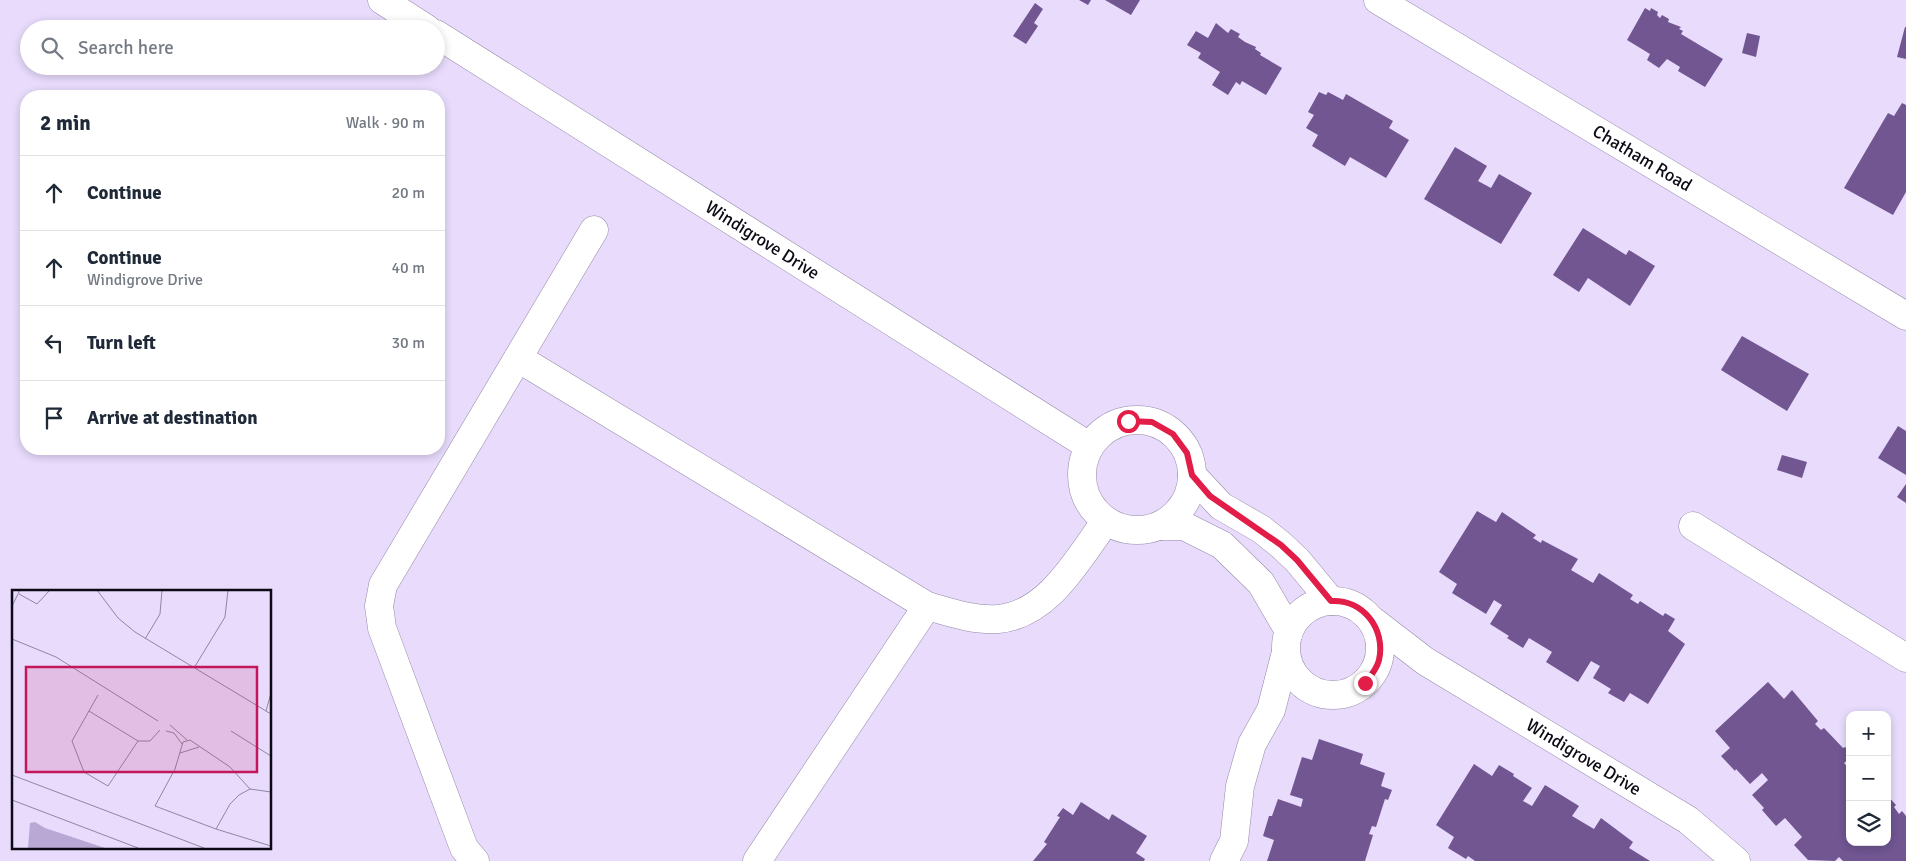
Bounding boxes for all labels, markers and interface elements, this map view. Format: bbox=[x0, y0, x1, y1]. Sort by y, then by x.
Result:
search box bbox=[20, 20, 445, 75]
icon: search bbox=[38, 34, 66, 62]
text: Search here bbox=[78, 36, 174, 60]
text: 2 min bbox=[40, 110, 91, 136]
text: Walk · 90 m bbox=[346, 113, 425, 133]
street label: Chatham Road bbox=[1589, 120, 1696, 196]
icon: ahead bbox=[40, 179, 68, 207]
text: Continue bbox=[87, 181, 162, 205]
text: 20 m bbox=[391, 183, 425, 203]
street label: Windigrove Drive bbox=[701, 196, 824, 284]
text: Continue bbox=[87, 246, 162, 270]
icon: ahead bbox=[40, 254, 68, 282]
text: 40 m bbox=[391, 258, 425, 278]
text: Windigrove Drive bbox=[87, 270, 203, 290]
icon: left bbox=[40, 329, 68, 357]
text: Turn left bbox=[87, 331, 156, 355]
text: 30 m bbox=[391, 333, 425, 353]
icon: arrive bbox=[40, 404, 68, 432]
text: Arrive at destination bbox=[87, 406, 258, 430]
route start bbox=[1117, 410, 1140, 433]
inset map bbox=[12, 590, 271, 848]
route end bbox=[1354, 672, 1377, 695]
map controls bbox=[1846, 711, 1891, 846]
button: + bbox=[1846, 711, 1891, 756]
street label: Windigrove Drive bbox=[1522, 714, 1645, 800]
button: − bbox=[1846, 756, 1891, 801]
button: layers bbox=[1846, 801, 1891, 846]

